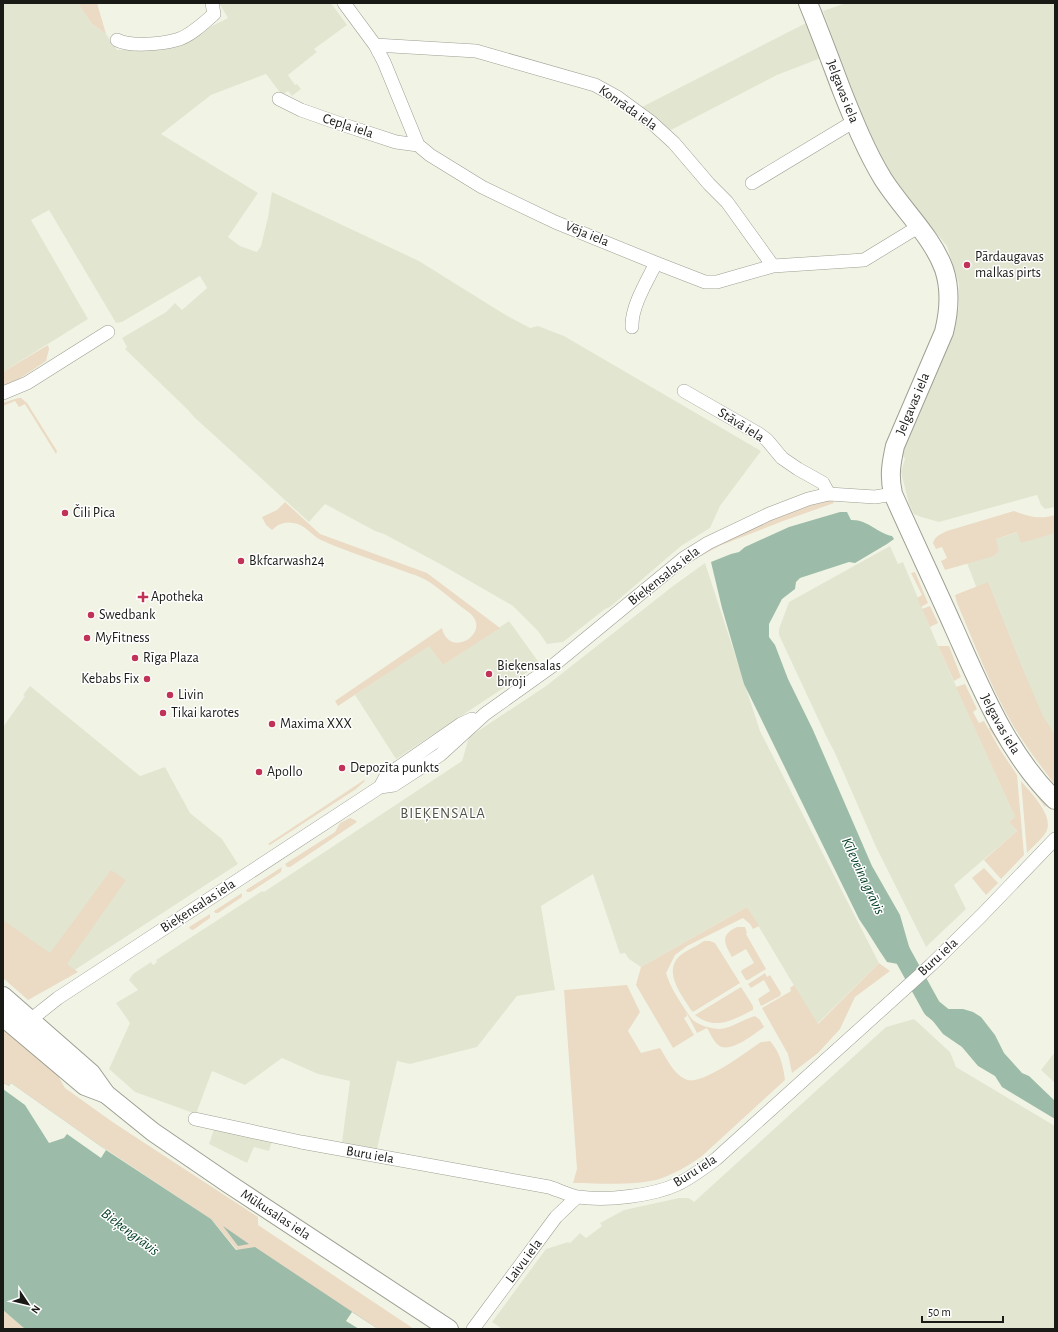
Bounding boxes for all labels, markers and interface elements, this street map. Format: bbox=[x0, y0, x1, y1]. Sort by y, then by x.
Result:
street label: Jelgavas iela bbox=[824, 58, 861, 126]
street label: Konrāda iela bbox=[596, 83, 660, 133]
street label: Cepļa iela bbox=[321, 111, 376, 142]
street label: Vēja iela bbox=[563, 219, 611, 249]
place label: Pārdaugavas malkas pirts bbox=[975, 250, 1044, 280]
marker: Pārdaugavas malkas pirts bbox=[962, 260, 972, 270]
street label: Jelgavas iela bbox=[894, 370, 933, 437]
street label: Stāvā iela bbox=[715, 405, 767, 445]
place label: Čili Pica bbox=[73, 504, 116, 520]
marker: Čili Pica bbox=[60, 508, 70, 518]
street label: Bieķensalas iela bbox=[626, 544, 703, 609]
place label: Bkfcarwash24 bbox=[249, 554, 325, 568]
marker: Bkfcarwash24 bbox=[236, 556, 246, 566]
place label: Apotheka bbox=[151, 590, 204, 604]
marker: Apotheka bbox=[138, 592, 148, 602]
place label: Swedbank bbox=[99, 608, 156, 622]
marker: Swedbank bbox=[86, 610, 96, 620]
place label: MyFitness bbox=[95, 631, 150, 645]
marker: MyFitness bbox=[82, 633, 92, 643]
place label: Rīga Plaza bbox=[143, 651, 200, 665]
marker: Rīga Plaza bbox=[130, 653, 140, 663]
place label: Bieķensalas biroji bbox=[497, 659, 561, 689]
marker: Bieķensalas biroji bbox=[484, 669, 494, 679]
place label: Kebabs Fix bbox=[81, 672, 139, 686]
marker: Kebabs Fix bbox=[142, 674, 152, 684]
place label: Livin bbox=[178, 688, 204, 702]
marker: Livin bbox=[165, 690, 175, 700]
street label: Jelgavas iela bbox=[978, 692, 1023, 757]
place label: Tikai karotes bbox=[171, 706, 239, 720]
marker: Tikai karotes bbox=[158, 708, 168, 718]
place label: Maxima XXX bbox=[280, 717, 352, 731]
marker: Maxima XXX bbox=[267, 719, 277, 729]
place label: Depozīta punkts bbox=[350, 761, 439, 775]
marker: Depozīta punkts bbox=[337, 763, 347, 773]
place label: Apollo bbox=[267, 765, 303, 779]
marker: Apollo bbox=[254, 767, 264, 777]
district label: BIEĶENSALA bbox=[400, 806, 486, 822]
water label: Kīleveina grāvis bbox=[839, 835, 887, 917]
street label: Bieķensalas iela bbox=[158, 876, 239, 936]
street label: Buru iela bbox=[916, 935, 961, 979]
street label: Buru iela bbox=[345, 1144, 395, 1166]
street label: Buru iela bbox=[671, 1152, 720, 1190]
street label: Mūkusalas iela bbox=[238, 1187, 313, 1243]
water label: Bieķengrāvis bbox=[98, 1206, 162, 1259]
street label: Laivu iela bbox=[503, 1236, 545, 1286]
north arrow bbox=[8, 1284, 48, 1324]
scale bar bbox=[922, 1298, 1003, 1324]
text: N bbox=[29, 1303, 42, 1316]
text: 50 m bbox=[928, 1306, 951, 1318]

